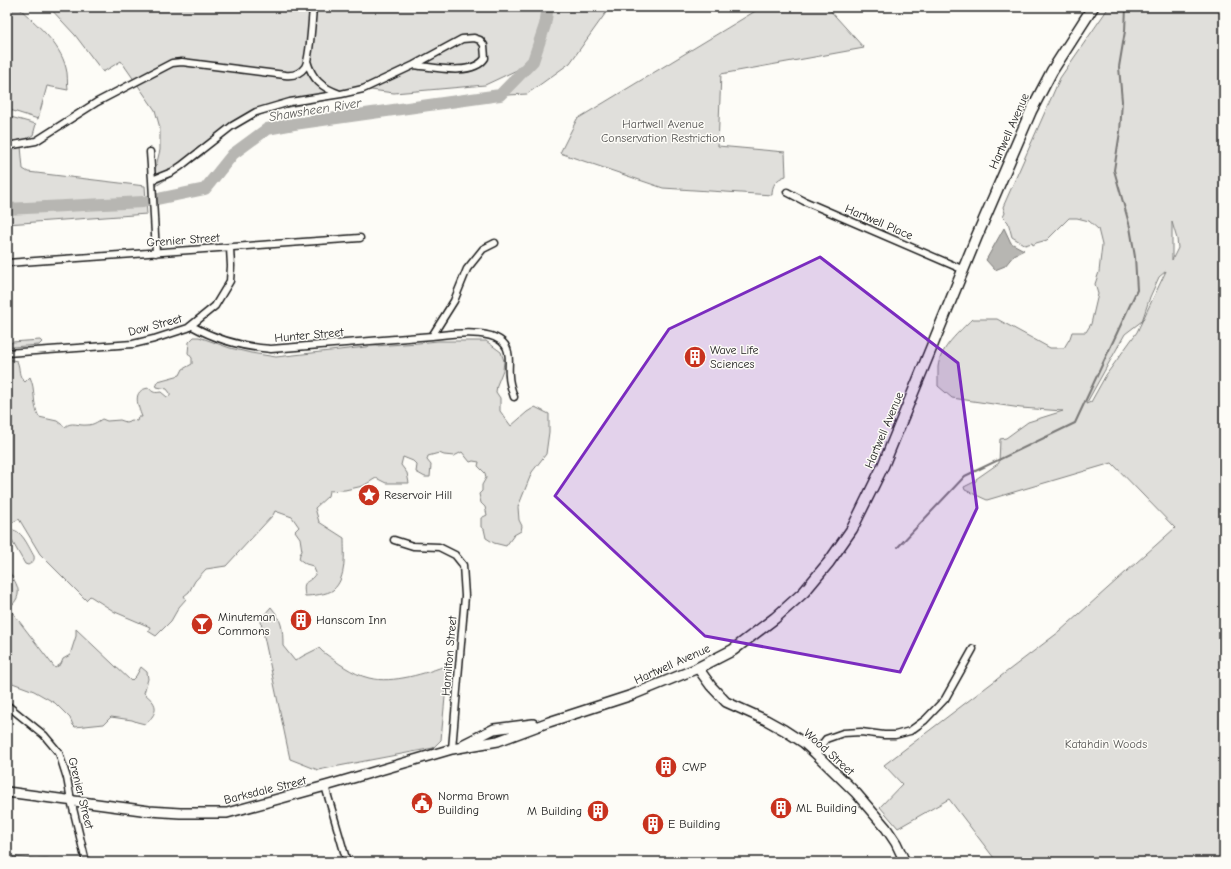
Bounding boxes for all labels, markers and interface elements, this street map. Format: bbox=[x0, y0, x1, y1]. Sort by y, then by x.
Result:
street label: Hartwell Avenue bbox=[986, 91, 1032, 171]
water label: Shawsheen River bbox=[268, 95, 363, 124]
park label: Hartwell Avenue Conservation Restriction bbox=[601, 117, 725, 145]
street label: Hartwell Place bbox=[843, 201, 915, 243]
street label: Grenier Street bbox=[146, 230, 221, 250]
street label: Dow Street bbox=[127, 311, 184, 339]
street label: Hunter Street bbox=[274, 325, 345, 345]
place label: Wave Life Sciences bbox=[710, 343, 758, 371]
building icon: Wave Life Sciences bbox=[682, 344, 708, 370]
street label: Hartwell Avenue bbox=[862, 390, 906, 470]
place icon: Reservoir Hill bbox=[356, 482, 382, 508]
place label: Reservoir Hill bbox=[384, 488, 452, 502]
building icon: Hanscom Inn bbox=[288, 607, 314, 633]
place label: Minuteman Commons bbox=[218, 610, 275, 638]
bar icon: Minuteman Commons bbox=[189, 611, 215, 637]
place label: Hanscom Inn bbox=[316, 613, 387, 627]
street label: Hamilton Street bbox=[439, 615, 460, 697]
street label: Hartwell Avenue bbox=[632, 641, 712, 687]
street label: Wood Street bbox=[801, 726, 858, 779]
park label: Katahdin Woods bbox=[1065, 737, 1147, 751]
building icon: CWP bbox=[653, 754, 679, 780]
street label: Grenier Street bbox=[65, 756, 97, 831]
place label: CWP bbox=[682, 760, 707, 774]
street label: Barksdale Street bbox=[222, 773, 308, 807]
place label: Norma Brown Building bbox=[438, 789, 509, 817]
public building icon: Norma Brown Building bbox=[409, 790, 435, 816]
building icon: ML Building bbox=[768, 795, 794, 821]
building icon: M Building bbox=[585, 798, 611, 824]
place label: ML Building bbox=[796, 801, 857, 815]
place label: M Building bbox=[527, 804, 582, 818]
building icon: E Building bbox=[640, 811, 666, 837]
place label: E Building bbox=[668, 817, 720, 831]

